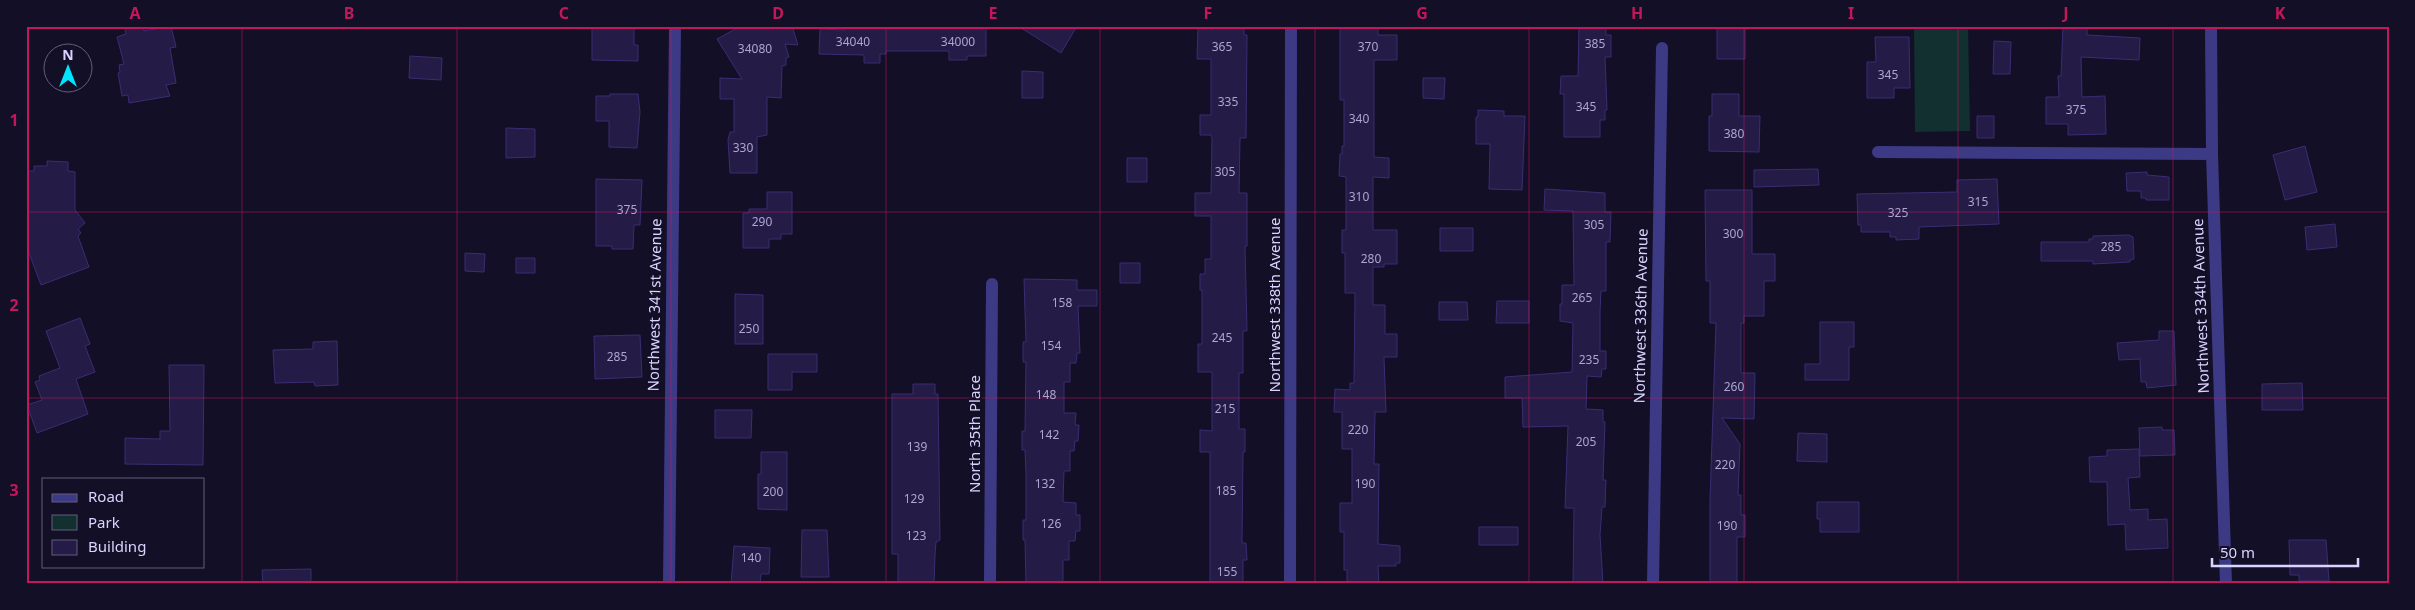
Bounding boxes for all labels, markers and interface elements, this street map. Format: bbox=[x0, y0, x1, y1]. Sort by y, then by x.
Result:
text: A bbox=[129, 2, 141, 24]
text: B bbox=[344, 2, 354, 24]
text: C bbox=[559, 2, 569, 24]
text: D bbox=[772, 2, 784, 24]
text: E bbox=[989, 2, 998, 24]
text: F bbox=[1204, 2, 1212, 24]
text: G bbox=[1416, 2, 1428, 24]
text: H bbox=[1631, 2, 1643, 24]
text: I bbox=[1848, 2, 1854, 24]
text: J bbox=[2061, 2, 2069, 24]
text: K bbox=[2275, 2, 2286, 24]
house number: 34040 bbox=[836, 33, 870, 50]
house number: 34000 bbox=[941, 33, 975, 50]
house number: 385 bbox=[1585, 35, 1605, 52]
house number: 365 bbox=[1212, 38, 1232, 55]
house number: 370 bbox=[1358, 38, 1378, 55]
house number: 34080 bbox=[738, 40, 772, 57]
north arrow bbox=[42, 42, 92, 92]
text: N bbox=[62, 45, 74, 64]
house number: 345 bbox=[1878, 66, 1898, 83]
house number: 335 bbox=[1218, 93, 1238, 110]
house number: 345 bbox=[1576, 98, 1596, 115]
house number: 375 bbox=[2066, 101, 2086, 118]
text: 1 bbox=[9, 109, 19, 131]
house number: 340 bbox=[1349, 110, 1369, 127]
house number: 380 bbox=[1724, 125, 1744, 142]
house number: 330 bbox=[733, 139, 753, 156]
house number: 305 bbox=[1215, 163, 1235, 180]
house number: 310 bbox=[1349, 188, 1369, 205]
house number: 315 bbox=[1968, 193, 1988, 210]
house number: 375 bbox=[617, 201, 637, 218]
house number: 325 bbox=[1888, 204, 1908, 221]
house number: 290 bbox=[752, 213, 772, 230]
house number: 305 bbox=[1584, 216, 1604, 233]
street label: Northwest 338th Avenue bbox=[1264, 217, 1284, 393]
street label: Northwest 341st Avenue bbox=[642, 218, 666, 392]
street label: Northwest 334th Avenue bbox=[2187, 218, 2213, 394]
house number: 300 bbox=[1723, 225, 1743, 242]
street label: Northwest 336th Avenue bbox=[1628, 228, 1652, 404]
house number: 285 bbox=[2101, 238, 2121, 255]
house number: 280 bbox=[1361, 250, 1381, 267]
house number: 265 bbox=[1572, 289, 1592, 306]
text: 2 bbox=[9, 294, 19, 316]
house number: 158 bbox=[1052, 294, 1072, 311]
house number: 250 bbox=[739, 320, 759, 337]
house number: 245 bbox=[1212, 329, 1232, 346]
house number: 154 bbox=[1041, 337, 1061, 354]
house number: 285 bbox=[607, 348, 627, 365]
house number: 235 bbox=[1579, 351, 1599, 368]
street label: North 35th Place bbox=[964, 375, 984, 493]
house number: 260 bbox=[1724, 378, 1744, 395]
house number: 148 bbox=[1036, 386, 1056, 403]
house number: 215 bbox=[1215, 400, 1235, 417]
house number: 220 bbox=[1348, 421, 1368, 438]
house number: 142 bbox=[1039, 426, 1059, 443]
house number: 205 bbox=[1576, 433, 1596, 450]
house number: 139 bbox=[907, 438, 927, 455]
house number: 220 bbox=[1715, 456, 1735, 473]
house number: 132 bbox=[1035, 475, 1055, 492]
house number: 190 bbox=[1355, 475, 1375, 492]
legend bbox=[42, 478, 205, 568]
text: 3 bbox=[9, 479, 19, 501]
house number: 185 bbox=[1216, 482, 1236, 499]
house number: 200 bbox=[763, 483, 783, 500]
text: Road bbox=[88, 486, 124, 506]
house number: 129 bbox=[904, 490, 924, 507]
text: Park bbox=[88, 512, 120, 532]
house number: 126 bbox=[1041, 515, 1061, 532]
house number: 190 bbox=[1717, 517, 1737, 534]
house number: 123 bbox=[906, 527, 926, 544]
scale bar bbox=[2212, 535, 2359, 567]
text: Building bbox=[88, 536, 146, 556]
text: 50 m bbox=[2220, 542, 2255, 562]
house number: 140 bbox=[741, 549, 761, 566]
house number: 155 bbox=[1217, 563, 1237, 580]

